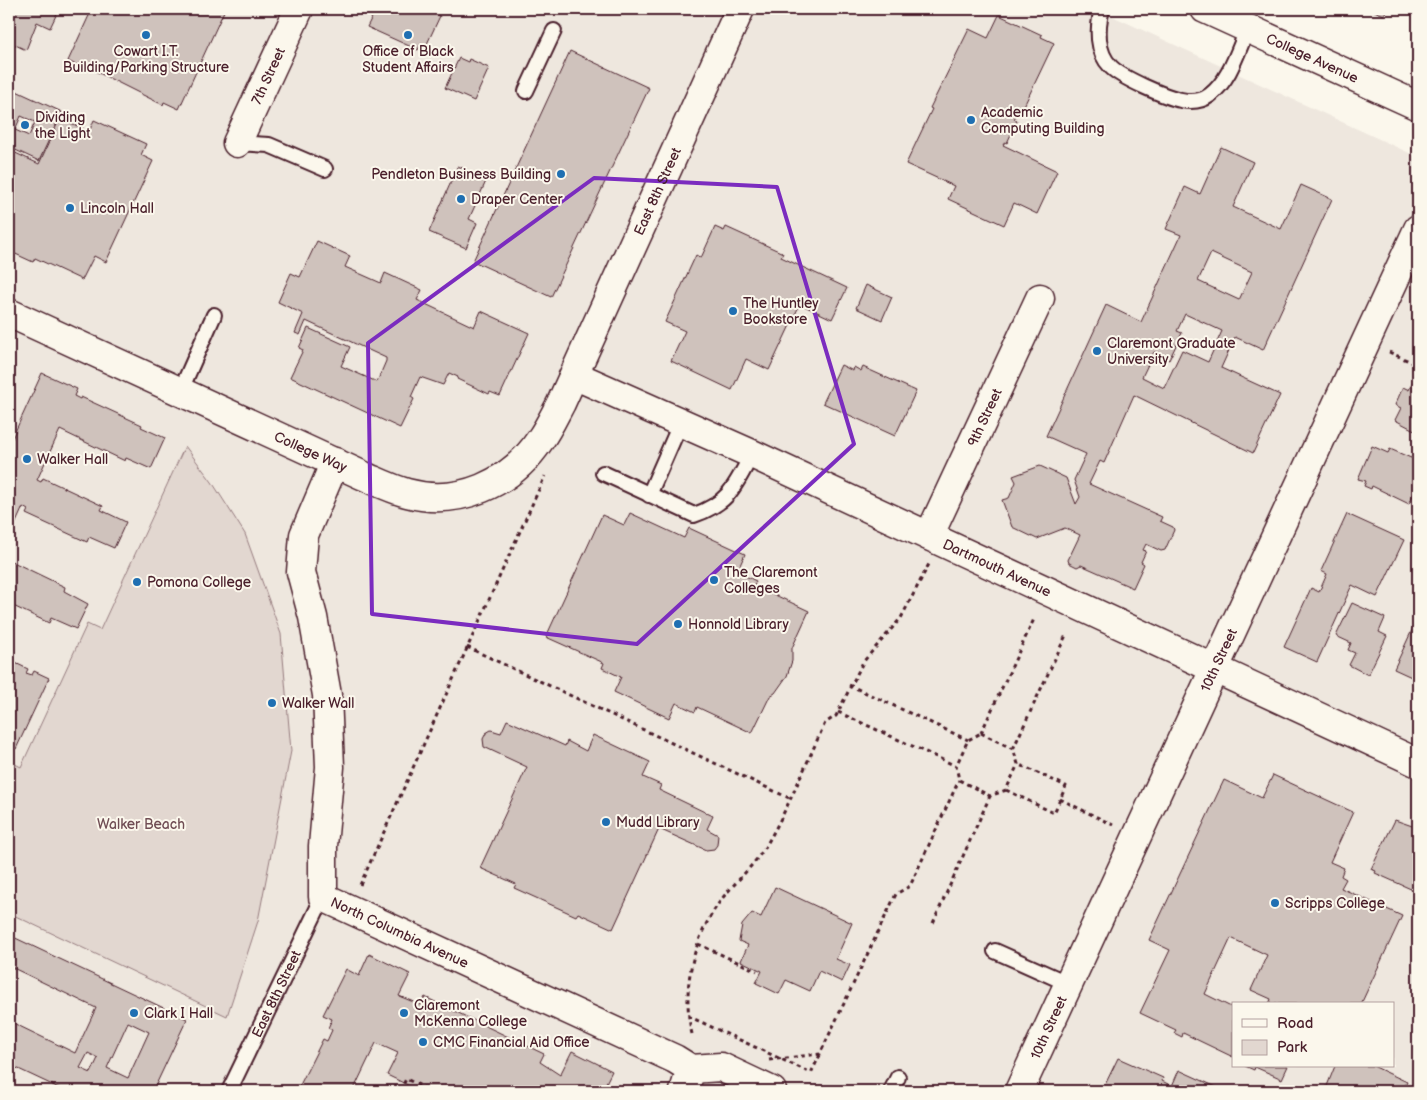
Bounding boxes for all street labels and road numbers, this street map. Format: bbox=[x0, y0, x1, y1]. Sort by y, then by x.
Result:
street label: College Avenue bbox=[1263, 30, 1361, 87]
street label: 7th Street bbox=[248, 44, 289, 107]
street label: East 8th Street bbox=[630, 144, 685, 238]
street label: 9th Street bbox=[964, 385, 1006, 449]
street label: College Way bbox=[271, 428, 350, 476]
street label: Dartmouth Avenue bbox=[940, 536, 1054, 601]
street label: 10th Street bbox=[1197, 625, 1241, 694]
street label: North Columbia Avenue bbox=[328, 894, 471, 972]
street label: East 8th Street bbox=[248, 947, 305, 1040]
street label: 10th Street bbox=[1027, 993, 1071, 1062]

